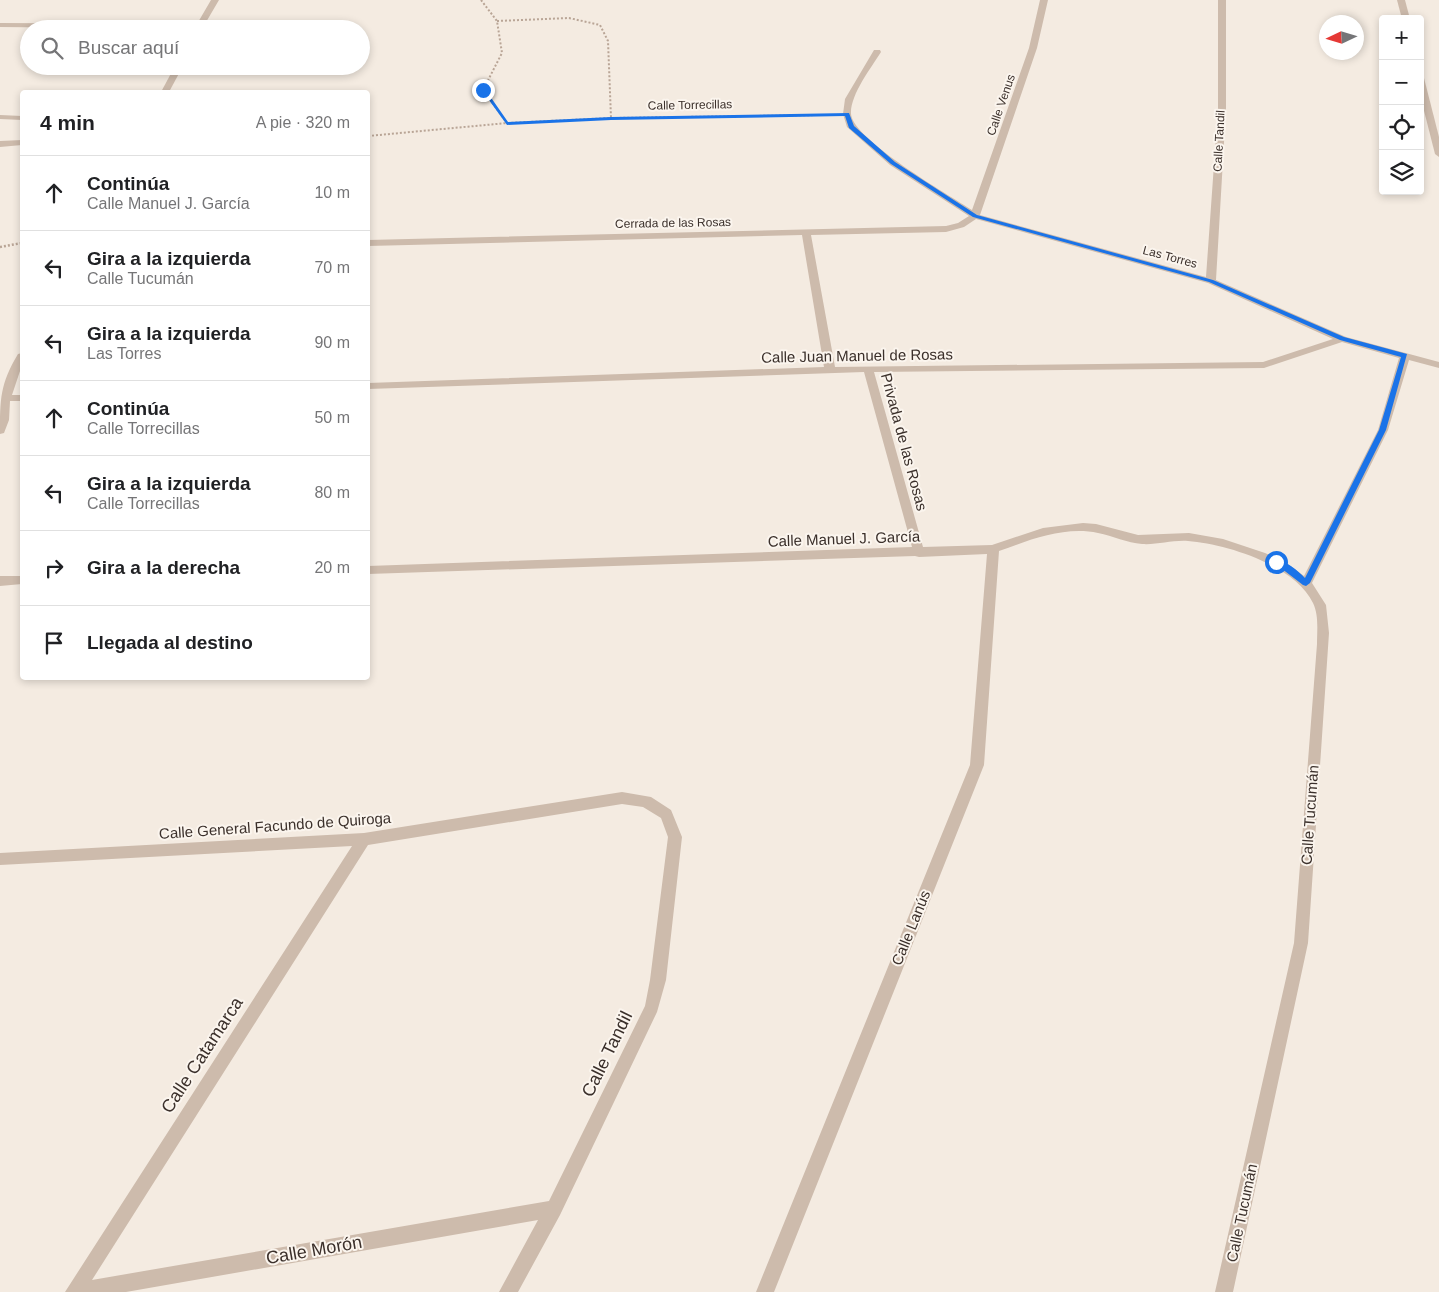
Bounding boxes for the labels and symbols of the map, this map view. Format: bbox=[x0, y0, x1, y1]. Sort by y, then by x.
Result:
north arrow bbox=[1319, 15, 1364, 60]
street label: Calle Venus bbox=[984, 72, 1018, 138]
route end bbox=[472, 79, 495, 102]
street label: Calle Torrecillas bbox=[648, 97, 732, 113]
street label: Calle Tandil bbox=[1210, 110, 1228, 172]
street label: Cerrada de las Rosas bbox=[615, 215, 731, 231]
street label: Las Torres bbox=[1141, 243, 1199, 271]
street label: Calle Juan Manuel de Rosas bbox=[761, 345, 953, 366]
street label: Privada de las Rosas bbox=[878, 371, 931, 513]
street label: Calle Manuel J. García bbox=[767, 527, 921, 550]
route start bbox=[1265, 551, 1288, 574]
street label: Calle Tucumán bbox=[1298, 764, 1321, 865]
street label: Calle General Facundo de Quiroga bbox=[158, 809, 392, 842]
street label: Calle Lanús bbox=[888, 888, 933, 968]
street label: Calle Catamarca bbox=[157, 993, 247, 1117]
street label: Calle Tandil bbox=[578, 1008, 636, 1100]
street label: Calle Tucumán bbox=[1223, 1162, 1260, 1264]
street label: Calle Morón bbox=[264, 1232, 364, 1268]

